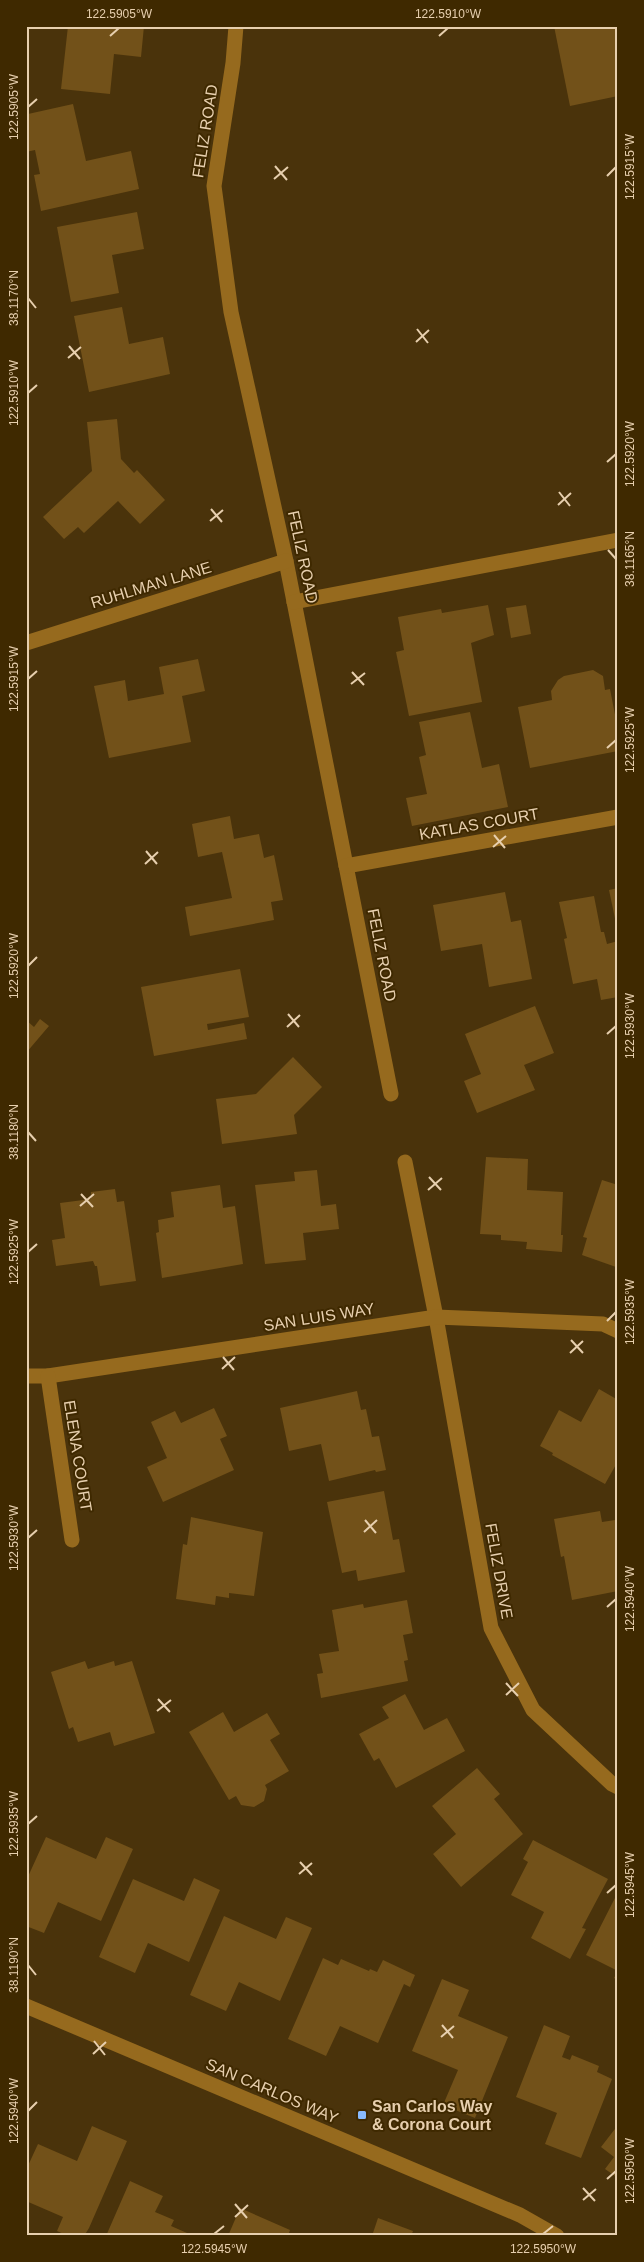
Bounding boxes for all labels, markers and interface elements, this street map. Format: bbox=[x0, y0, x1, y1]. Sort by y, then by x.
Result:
text: 122.5905°W bbox=[86, 7, 153, 21]
text: 122.5910°W bbox=[415, 7, 482, 21]
text: 122.5905°W bbox=[7, 73, 21, 140]
street label: FELIZ ROAD bbox=[189, 83, 221, 179]
text: 122.5915°W bbox=[623, 133, 637, 200]
text: 38.1170°N bbox=[7, 270, 21, 326]
text: 122.5910°W bbox=[7, 359, 21, 426]
text: 122.5920°W bbox=[623, 420, 637, 487]
street label: FELIZ ROAD bbox=[285, 509, 321, 605]
text: 38.1165°N bbox=[623, 531, 637, 587]
street label: RUHLMAN LANE bbox=[89, 559, 213, 611]
text: 122.5915°W bbox=[7, 645, 21, 712]
text: 122.5925°W bbox=[623, 706, 637, 773]
street label: KATLAS COURT bbox=[418, 805, 540, 843]
street label: FELIZ ROAD bbox=[365, 907, 399, 1003]
text: 122.5920°W bbox=[7, 932, 21, 999]
text: 122.5930°W bbox=[623, 992, 637, 1059]
text: 38.1180°N bbox=[7, 1104, 21, 1160]
text: 122.5925°W bbox=[7, 1218, 21, 1285]
text: 122.5935°W bbox=[623, 1278, 637, 1345]
street label: SAN LUIS WAY bbox=[262, 1300, 376, 1334]
street label: ELENA COURT bbox=[61, 1399, 95, 1513]
text: 122.5930°W bbox=[7, 1504, 21, 1571]
street label: FELIZ DRIVE bbox=[482, 1522, 516, 1620]
text: 122.5940°W bbox=[623, 1565, 637, 1632]
text: 122.5935°W bbox=[7, 1790, 21, 1857]
text: 122.5945°W bbox=[623, 1851, 637, 1918]
text: 38.1190°N bbox=[7, 1937, 21, 1993]
street label: SAN CARLOS WAY bbox=[203, 2055, 341, 2127]
text: 122.5940°W bbox=[7, 2077, 21, 2144]
place label: San Carlos Way & Corona Court bbox=[372, 2098, 492, 2133]
marker: San Carlos Way & Corona Court bbox=[356, 2109, 368, 2121]
text: 122.5950°W bbox=[623, 2137, 637, 2204]
text: 122.5945°W bbox=[181, 2242, 248, 2256]
text: 122.5950°W bbox=[510, 2242, 577, 2256]

